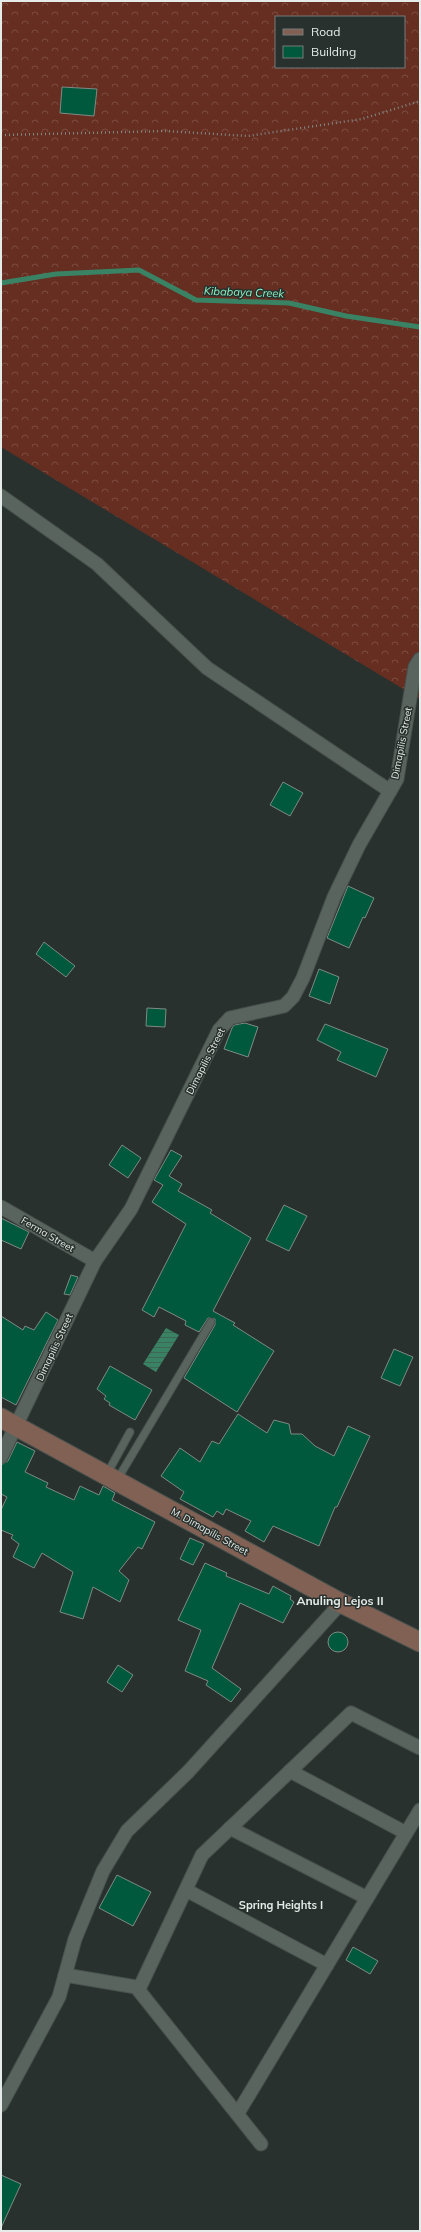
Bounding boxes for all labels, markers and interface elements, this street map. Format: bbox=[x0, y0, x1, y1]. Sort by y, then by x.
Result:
legend bbox=[275, 16, 405, 68]
text: Road bbox=[311, 24, 340, 39]
text: Building bbox=[311, 44, 356, 59]
water label: Kibabaya Creek bbox=[204, 284, 285, 300]
street label: Dimapilis Street bbox=[388, 706, 415, 780]
street label: Dimapilis Street bbox=[183, 1025, 228, 1097]
street label: Ferma Street bbox=[19, 1214, 77, 1255]
street label: Dimapilis Street bbox=[33, 1311, 76, 1383]
street label: M. Dimapilis Street bbox=[169, 1505, 251, 1558]
district label: Anuling Lejos II bbox=[296, 1593, 384, 1608]
district label: Spring Heights I bbox=[239, 1898, 323, 1912]

